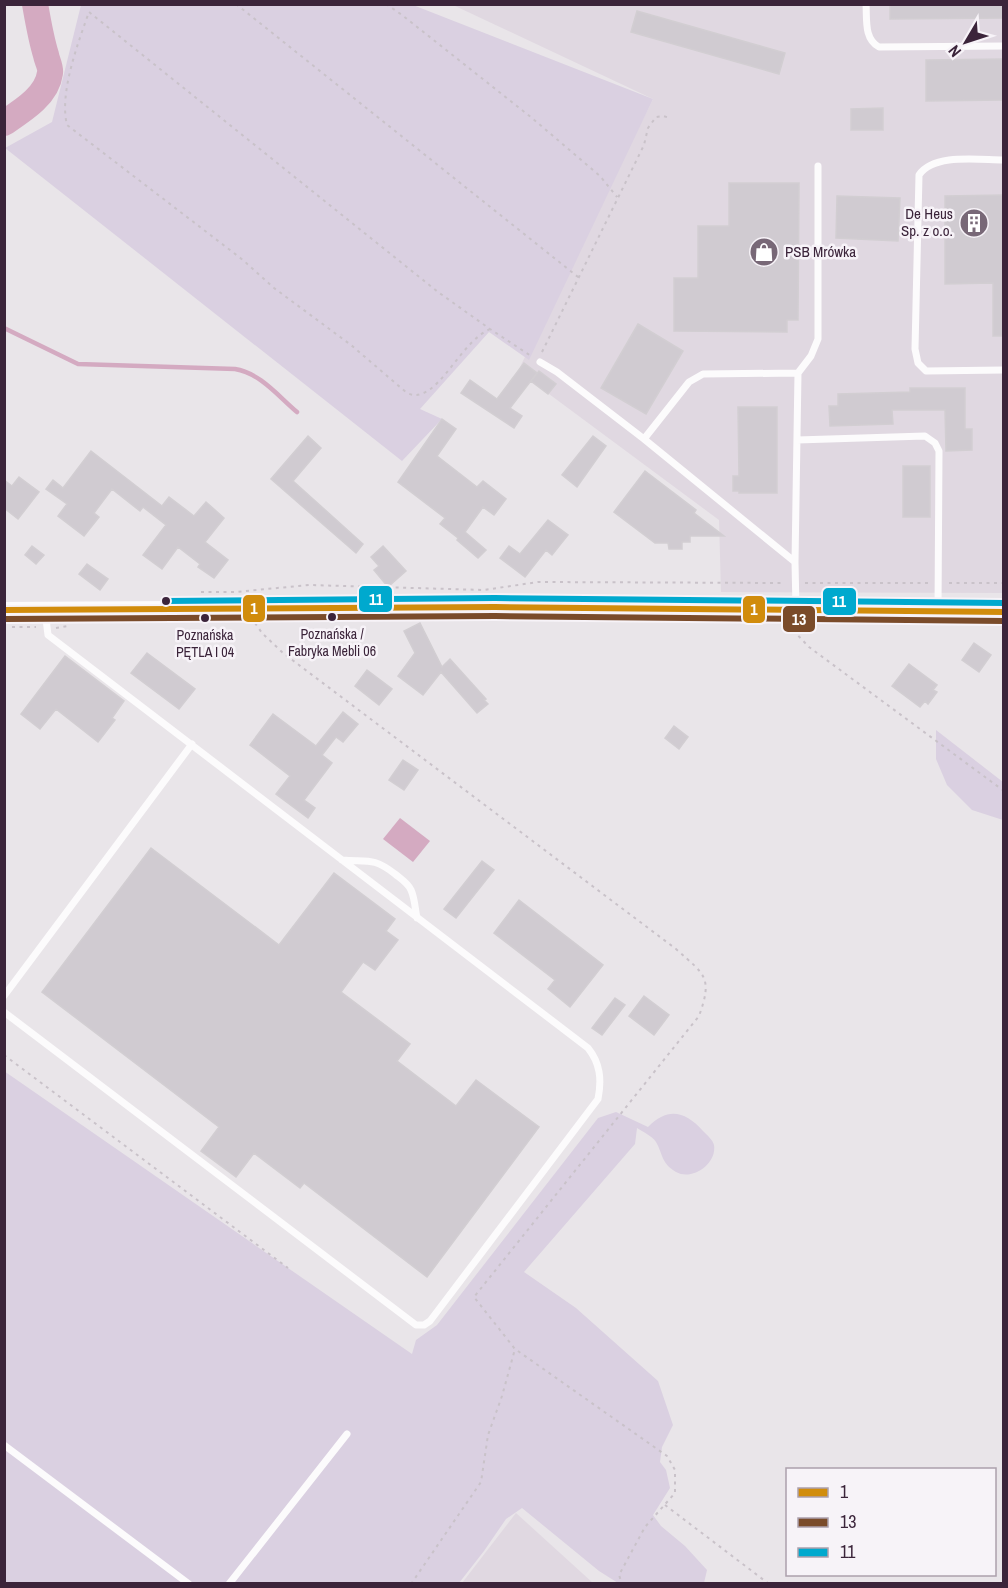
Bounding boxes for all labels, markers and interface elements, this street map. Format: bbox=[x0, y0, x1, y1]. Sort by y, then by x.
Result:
north arrow bbox=[936, 12, 996, 72]
text: N bbox=[943, 41, 966, 62]
place label: De Heus Sp. z o.o. bbox=[901, 203, 953, 241]
building icon: De Heus Sp. z o.o. bbox=[958, 207, 990, 239]
shop icon: PSB Mrówka bbox=[748, 236, 780, 268]
place label: PSB Mrówka bbox=[785, 241, 856, 262]
line badge: 11 bbox=[358, 585, 393, 613]
line badge: 11 bbox=[822, 587, 857, 616]
text: 11 bbox=[369, 588, 384, 610]
text: 11 bbox=[832, 590, 847, 612]
line badge: 1 bbox=[242, 594, 266, 623]
unlabelled marker bbox=[160, 595, 172, 607]
line badge: 1 bbox=[742, 595, 766, 624]
text: 1 bbox=[250, 597, 258, 619]
text: 1 bbox=[750, 598, 758, 620]
line badge: 13 bbox=[782, 605, 816, 633]
text: 13 bbox=[792, 608, 806, 630]
marker: Poznańska / Fabryka Mebli 06 bbox=[326, 611, 338, 623]
marker: Poznańska PĘTLA I 04 bbox=[199, 612, 211, 624]
place label: Poznańska / Fabryka Mebli 06 bbox=[288, 625, 376, 660]
place label: Poznańska PĘTLA I 04 bbox=[176, 626, 235, 661]
legend bbox=[786, 1468, 996, 1576]
text: 1 bbox=[840, 1479, 849, 1504]
text: 13 bbox=[840, 1509, 856, 1534]
text: 11 bbox=[840, 1539, 856, 1564]

